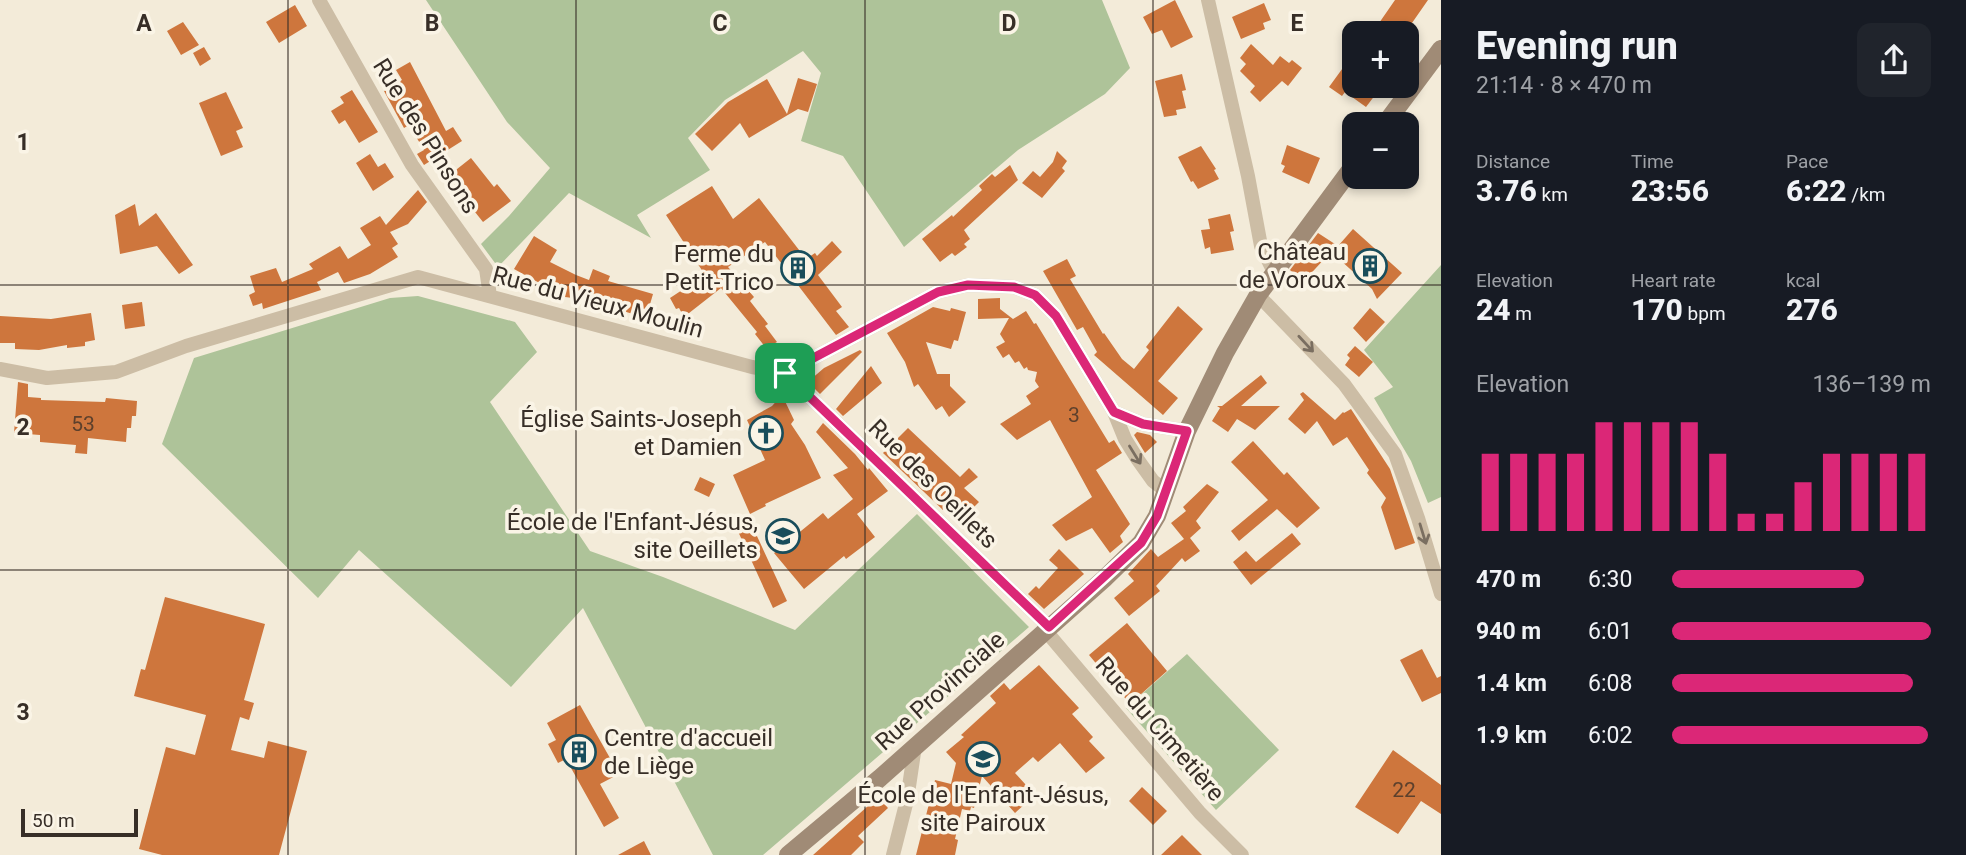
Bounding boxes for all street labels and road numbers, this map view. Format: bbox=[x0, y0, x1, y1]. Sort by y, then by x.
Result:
street label: Rue des Pinsons bbox=[367, 53, 485, 219]
street label: Rue du Vieux Moulin bbox=[489, 260, 707, 344]
street label: Rue des Oeillets bbox=[863, 414, 1003, 554]
street label: Rue Provinciale bbox=[870, 626, 1010, 756]
street label: Rue du Cimetière bbox=[1090, 651, 1230, 807]

